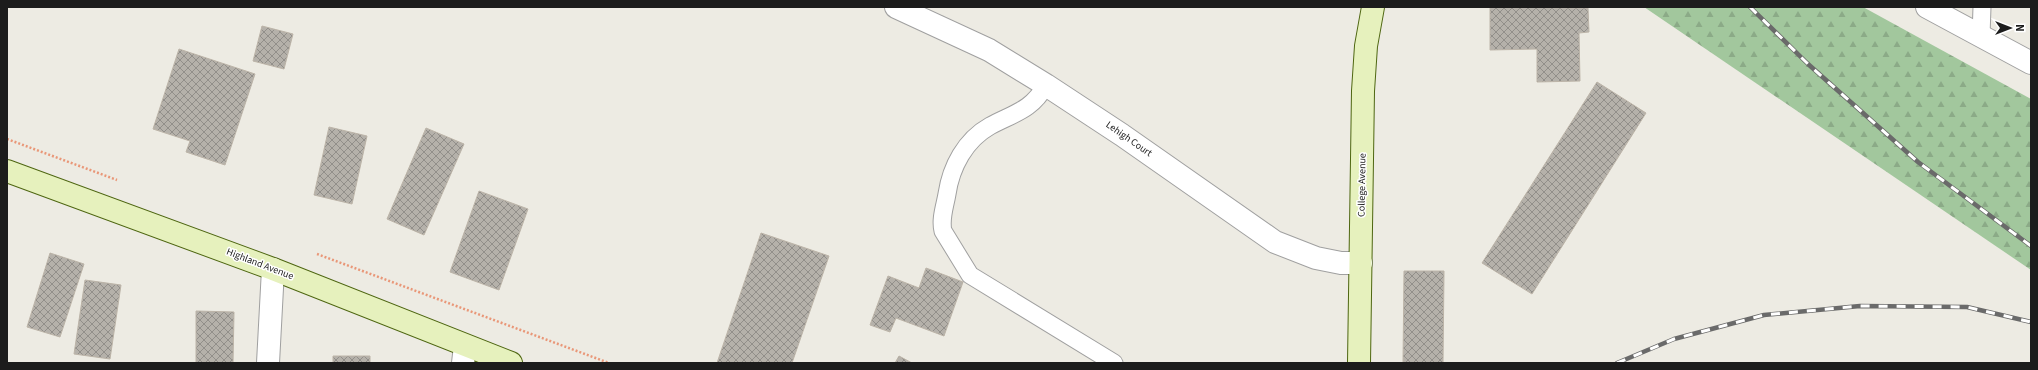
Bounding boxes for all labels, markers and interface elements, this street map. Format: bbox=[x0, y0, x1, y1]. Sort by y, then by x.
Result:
north arrow bbox=[1990, 8, 2030, 48]
text: N bbox=[2012, 24, 2027, 32]
street label: Lehigh Court bbox=[1103, 118, 1155, 160]
street label: College Avenue bbox=[1354, 153, 1370, 217]
street label: Highland Avenue bbox=[224, 245, 296, 283]

